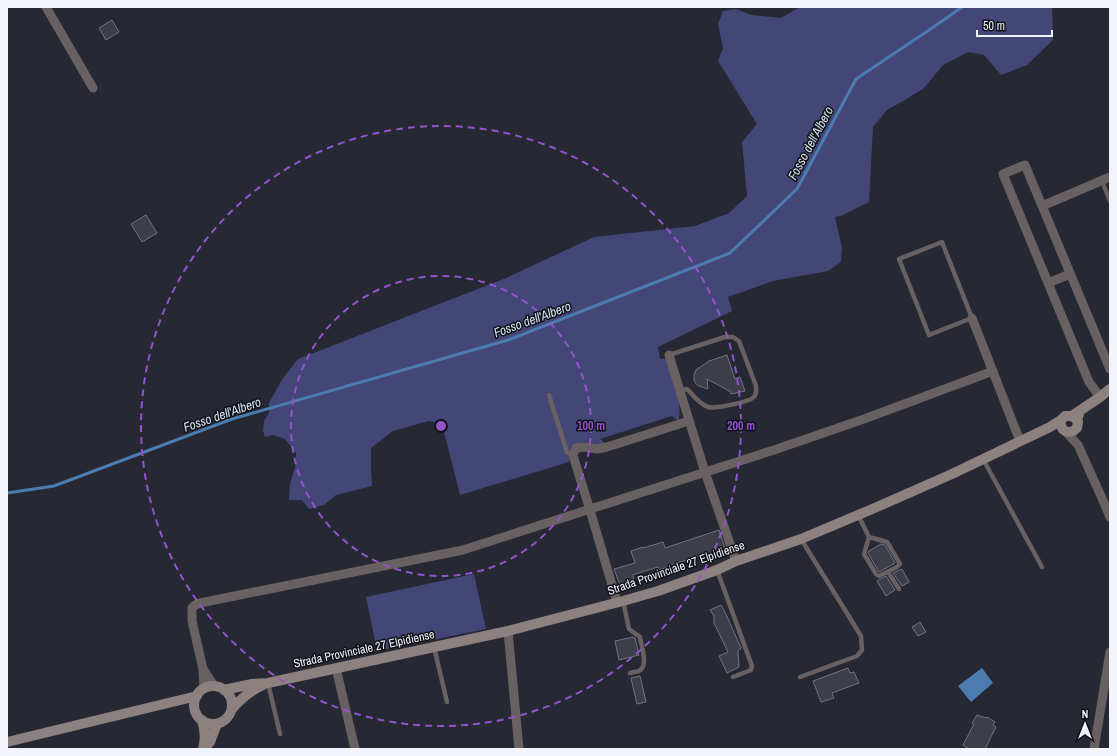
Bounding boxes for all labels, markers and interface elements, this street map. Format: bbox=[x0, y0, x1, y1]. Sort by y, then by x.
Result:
scale bar bbox=[977, 12, 1052, 38]
text: 50 m bbox=[983, 18, 1005, 34]
water label: Fosso dell'Albero bbox=[784, 103, 837, 183]
water label: Fosso dell'Albero bbox=[491, 298, 573, 341]
water label: Fosso dell'Albero bbox=[181, 393, 263, 436]
text: 100 m bbox=[577, 418, 605, 434]
text: 200 m bbox=[727, 418, 755, 434]
centre of rings bbox=[434, 419, 448, 433]
street label: Strada Provinciale 27 Elpidiense bbox=[605, 537, 747, 599]
street label: Strada Provinciale 27 Elpidiense bbox=[292, 626, 436, 672]
north arrow bbox=[1065, 704, 1105, 744]
text: N bbox=[1082, 707, 1088, 721]

